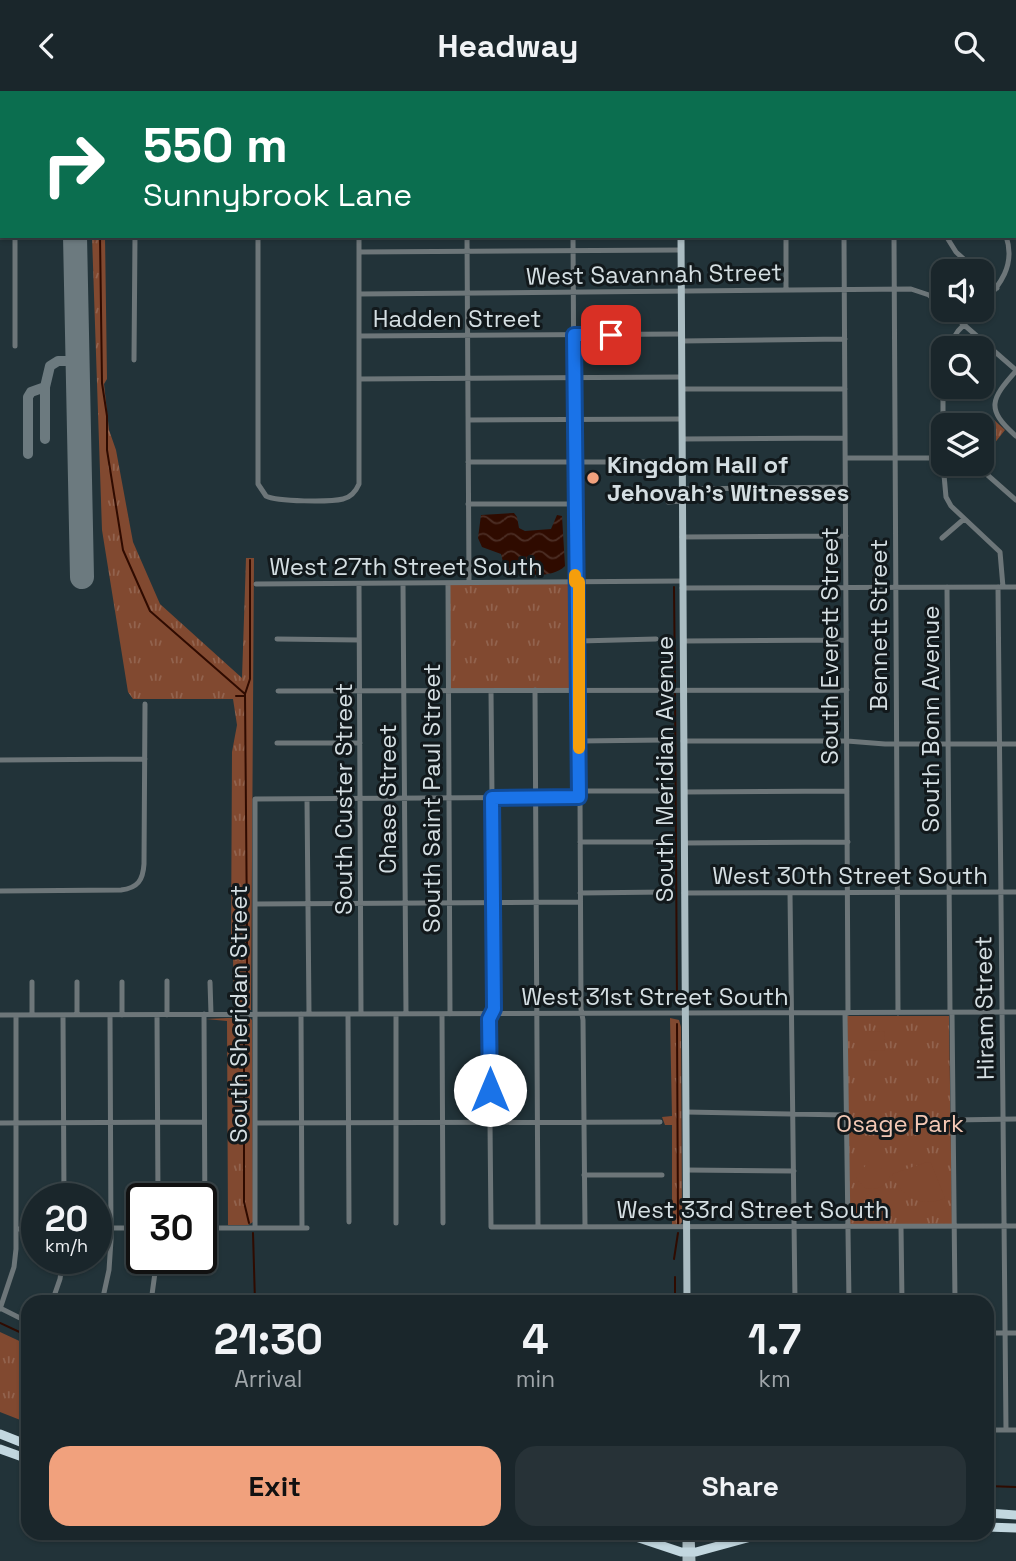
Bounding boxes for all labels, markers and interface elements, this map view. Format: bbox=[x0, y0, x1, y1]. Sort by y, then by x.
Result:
text: Headway bbox=[438, 26, 578, 66]
icon: back bbox=[28, 27, 66, 65]
icon: search bbox=[950, 27, 988, 65]
text: 550 m bbox=[143, 114, 288, 176]
icon: right bbox=[28, 119, 119, 210]
text: Sunnybrook Lane bbox=[143, 175, 412, 215]
street label: West Savannah Street bbox=[526, 256, 782, 292]
map controls bbox=[931, 259, 994, 476]
button: sound bbox=[931, 259, 994, 322]
street label: Hadden Street bbox=[373, 303, 541, 334]
pin bbox=[581, 305, 641, 365]
icon: arrive bbox=[592, 316, 630, 354]
button: search bbox=[931, 336, 994, 399]
button: layers bbox=[931, 413, 994, 476]
place label: Kingdom Hall of Jehovah's Witnesses bbox=[607, 449, 849, 508]
marker: Kingdom Hall of Jehovah's Witnesses bbox=[585, 470, 601, 486]
street label: South Everett Street bbox=[814, 527, 845, 765]
street label: Bennett Street bbox=[863, 539, 894, 711]
street label: West 27th Street South bbox=[269, 551, 543, 582]
street label: South Bonn Avenue bbox=[915, 606, 946, 832]
street label: South Meridian Avenue bbox=[649, 636, 680, 902]
street label: South Saint Paul Street bbox=[416, 663, 447, 933]
street label: South Custer Street bbox=[328, 683, 359, 915]
street label: Chase Street bbox=[372, 724, 403, 874]
street label: West 30th Street South bbox=[712, 860, 988, 891]
street label: South Sheridan Street bbox=[223, 885, 254, 1143]
street label: Hiram Street bbox=[967, 936, 1001, 1080]
street label: West 31st Street South bbox=[521, 981, 789, 1012]
position arrow bbox=[453, 1053, 527, 1127]
park label: Osage Park bbox=[836, 1108, 964, 1139]
speed limit sign: 30 bbox=[126, 1183, 217, 1274]
street label: West 33rd Street South bbox=[616, 1194, 890, 1225]
text: 20 bbox=[45, 1197, 88, 1241]
text: km/h bbox=[45, 1234, 88, 1257]
text: 21:30 bbox=[214, 1313, 323, 1366]
text: 4 bbox=[522, 1313, 549, 1366]
text: 1.7 bbox=[748, 1313, 801, 1366]
text: Arrival bbox=[234, 1364, 303, 1394]
text: min bbox=[516, 1364, 555, 1394]
text: km bbox=[759, 1364, 791, 1394]
button: Exit bbox=[49, 1446, 501, 1526]
button: Share bbox=[515, 1446, 966, 1526]

